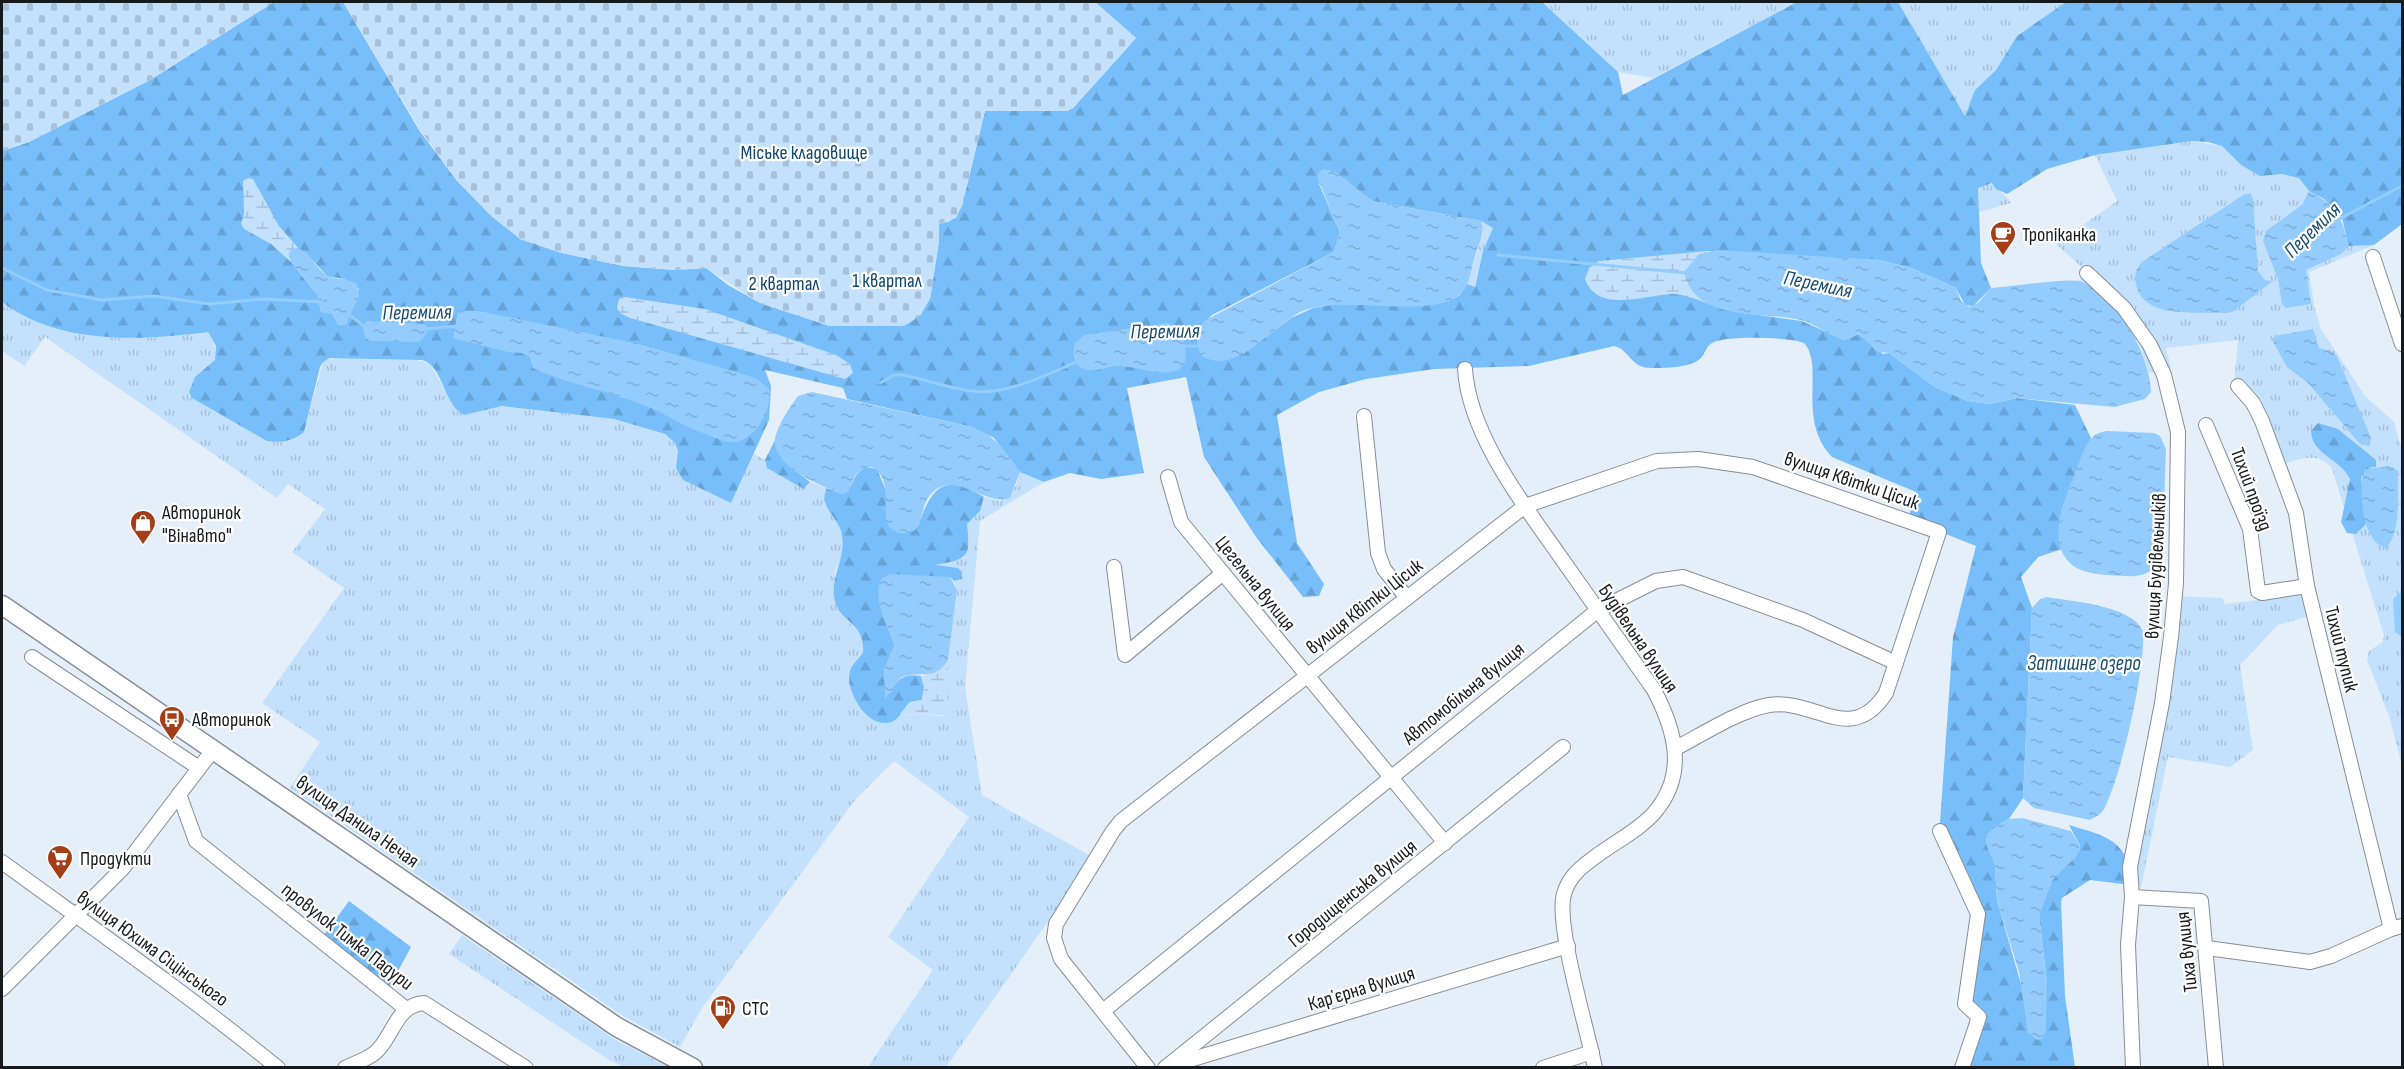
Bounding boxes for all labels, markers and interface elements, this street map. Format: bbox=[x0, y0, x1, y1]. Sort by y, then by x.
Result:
park label: Міське кладовище bbox=[741, 141, 867, 165]
water label: Перемиля bbox=[2279, 197, 2346, 263]
cafe icon: Тропіканка bbox=[1988, 219, 2018, 257]
place label: Тропіканка bbox=[2022, 223, 2096, 247]
water label: Перемиля bbox=[1781, 265, 1854, 304]
park label: 1 квартал bbox=[852, 269, 922, 293]
park label: 2 квартал bbox=[749, 272, 819, 296]
water label: Перемиля bbox=[382, 299, 452, 326]
water label: Перемиля bbox=[1130, 318, 1200, 345]
street label: Тихий проїзд bbox=[2225, 444, 2277, 534]
street label: вулиця Квітки Цісик bbox=[1781, 447, 1923, 515]
street label: вулиця Будівельників bbox=[2140, 492, 2172, 640]
place label: Авторинок "Вінавто" bbox=[161, 501, 241, 548]
shop icon: Авторинок "Вінавто" bbox=[128, 508, 158, 546]
street label: Цегельна вулиця bbox=[1210, 531, 1301, 636]
street label: вулиця Квітки Цісик bbox=[1302, 554, 1428, 660]
street label: Будівельна вулиця bbox=[1593, 580, 1683, 697]
street label: Тихий тупик bbox=[2319, 604, 2363, 695]
street label: Автомобільна вулиця bbox=[1397, 637, 1529, 751]
water label: Затишне озеро bbox=[2027, 651, 2141, 676]
bus stop icon: Авторинок bbox=[157, 704, 187, 742]
place label: Авторинок bbox=[191, 708, 271, 732]
street label: вулиця Данила Нечая bbox=[291, 771, 424, 873]
street label: Городищенська вулиця bbox=[1284, 835, 1422, 953]
supermarket icon: Продукти bbox=[45, 843, 75, 881]
place label: Продукти bbox=[80, 847, 151, 871]
street label: провулок Тимка Падури bbox=[277, 878, 418, 996]
street label: вулиця Юхима Сіцінського bbox=[72, 886, 233, 1012]
street label: Тиха вулиця bbox=[2171, 910, 2203, 993]
street label: Карʼєрна вулиця bbox=[1305, 961, 1418, 1017]
fuel station icon: СТС bbox=[708, 993, 738, 1031]
place label: СТС bbox=[742, 997, 769, 1021]

